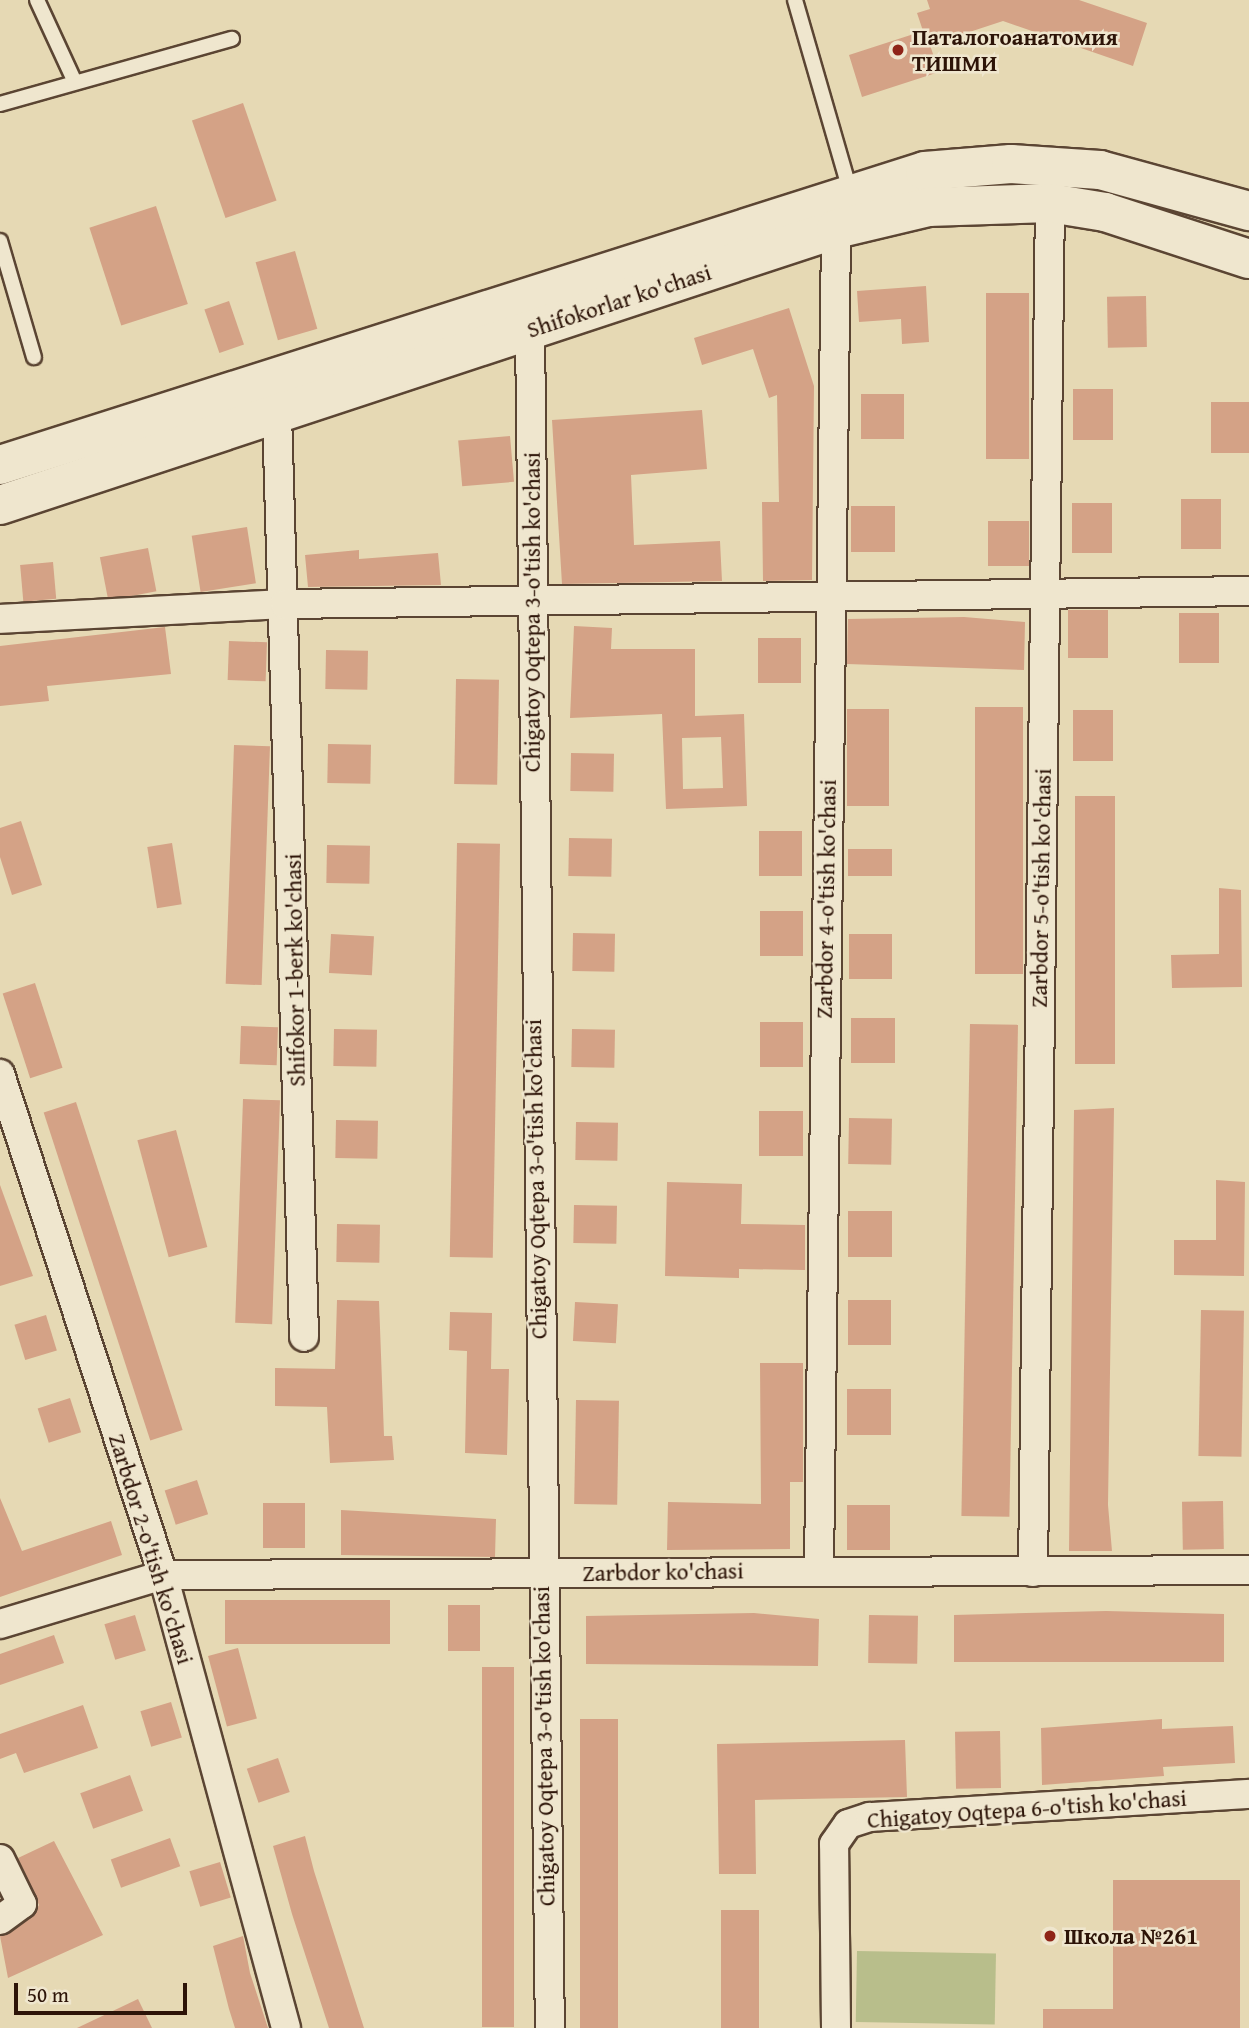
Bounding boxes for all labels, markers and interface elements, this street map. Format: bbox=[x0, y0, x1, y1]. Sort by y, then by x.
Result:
place label: Паталогоанатомия ТИШМИ bbox=[912, 23, 1118, 77]
marker: Паталогоанатомия ТИШМИ bbox=[890, 42, 906, 58]
street label: Shifokorlar ko'chasi bbox=[523, 258, 715, 344]
street label: Chigatoy Oqtepa 3-o'tish ko'chasi bbox=[518, 452, 546, 772]
street label: Zarbdor 5-o'tish ko'chasi bbox=[1025, 768, 1057, 1008]
street label: Zarbdor 4-o'tish ko'chasi bbox=[810, 779, 842, 1019]
street label: Shifokor 1-berk ko'chasi bbox=[279, 853, 311, 1087]
street label: Chigatoy Oqtepa 3-o'tish ko'chasi bbox=[519, 1019, 553, 1339]
street label: Zarbdor 2-o'tish ko'chasi bbox=[103, 1430, 199, 1668]
street label: Zarbdor ko'chasi bbox=[582, 1557, 744, 1587]
street label: Chigatoy Oqtepa 3-o'tish ko'chasi bbox=[527, 1586, 561, 1906]
street label: Chigatoy Oqtepa 6-o'tish ko'chasi bbox=[866, 1784, 1188, 1834]
place label: Школа №261 bbox=[1064, 1922, 1198, 1950]
marker: Школа №261 bbox=[1042, 1928, 1058, 1944]
scale bar bbox=[18, 1968, 191, 2012]
text: 50 m bbox=[27, 1979, 69, 2010]

